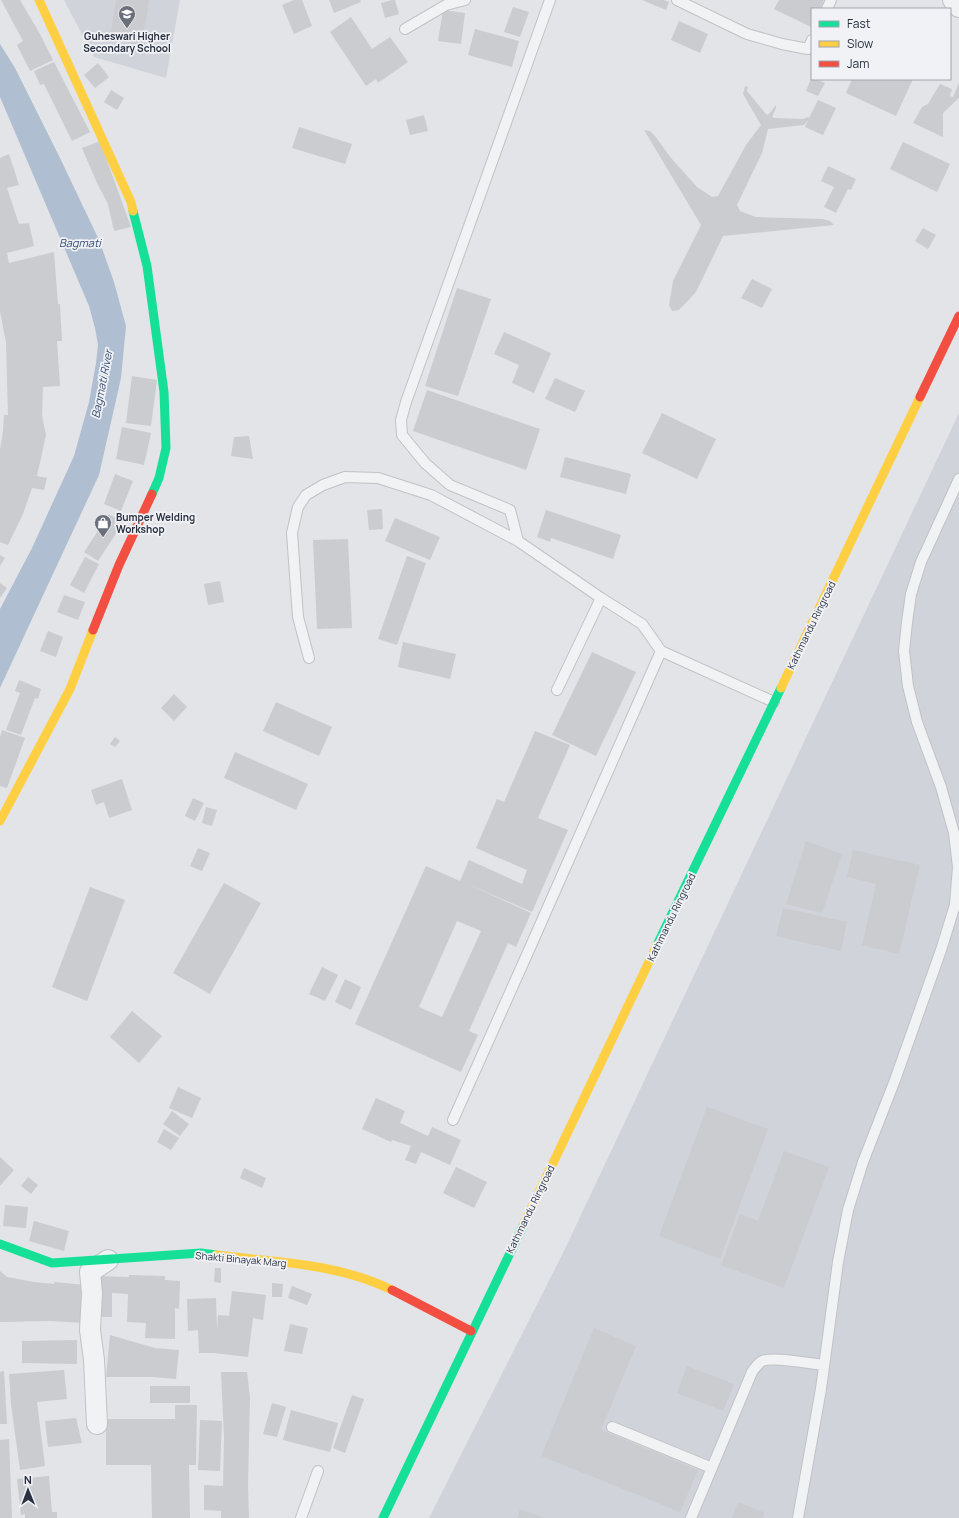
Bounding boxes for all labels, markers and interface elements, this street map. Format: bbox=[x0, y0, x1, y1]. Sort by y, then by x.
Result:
school or university icon: Guheswari Higher Secondary School bbox=[117, 4, 137, 29]
legend bbox=[811, 8, 951, 80]
text: Fast bbox=[847, 15, 871, 32]
place label: Guheswari Higher Secondary School bbox=[83, 29, 171, 55]
text: Slow bbox=[847, 35, 873, 52]
text: Jam bbox=[847, 55, 869, 72]
water label: Bagmati bbox=[59, 235, 102, 250]
water label: Bagmati River bbox=[88, 346, 116, 419]
place label: Bumper Welding Workshop bbox=[116, 510, 195, 536]
shop icon: Bumper Welding Workshop bbox=[93, 513, 113, 538]
street label: Kathmandu Ringroad bbox=[784, 578, 839, 672]
street label: Kathmandu Ringroad bbox=[644, 870, 699, 964]
street label: Kathmandu Ringroad bbox=[503, 1162, 558, 1256]
street label: Shakti Binayak Marg bbox=[195, 1248, 287, 1270]
north arrow bbox=[8, 1470, 48, 1510]
text: N bbox=[24, 1472, 32, 1487]

